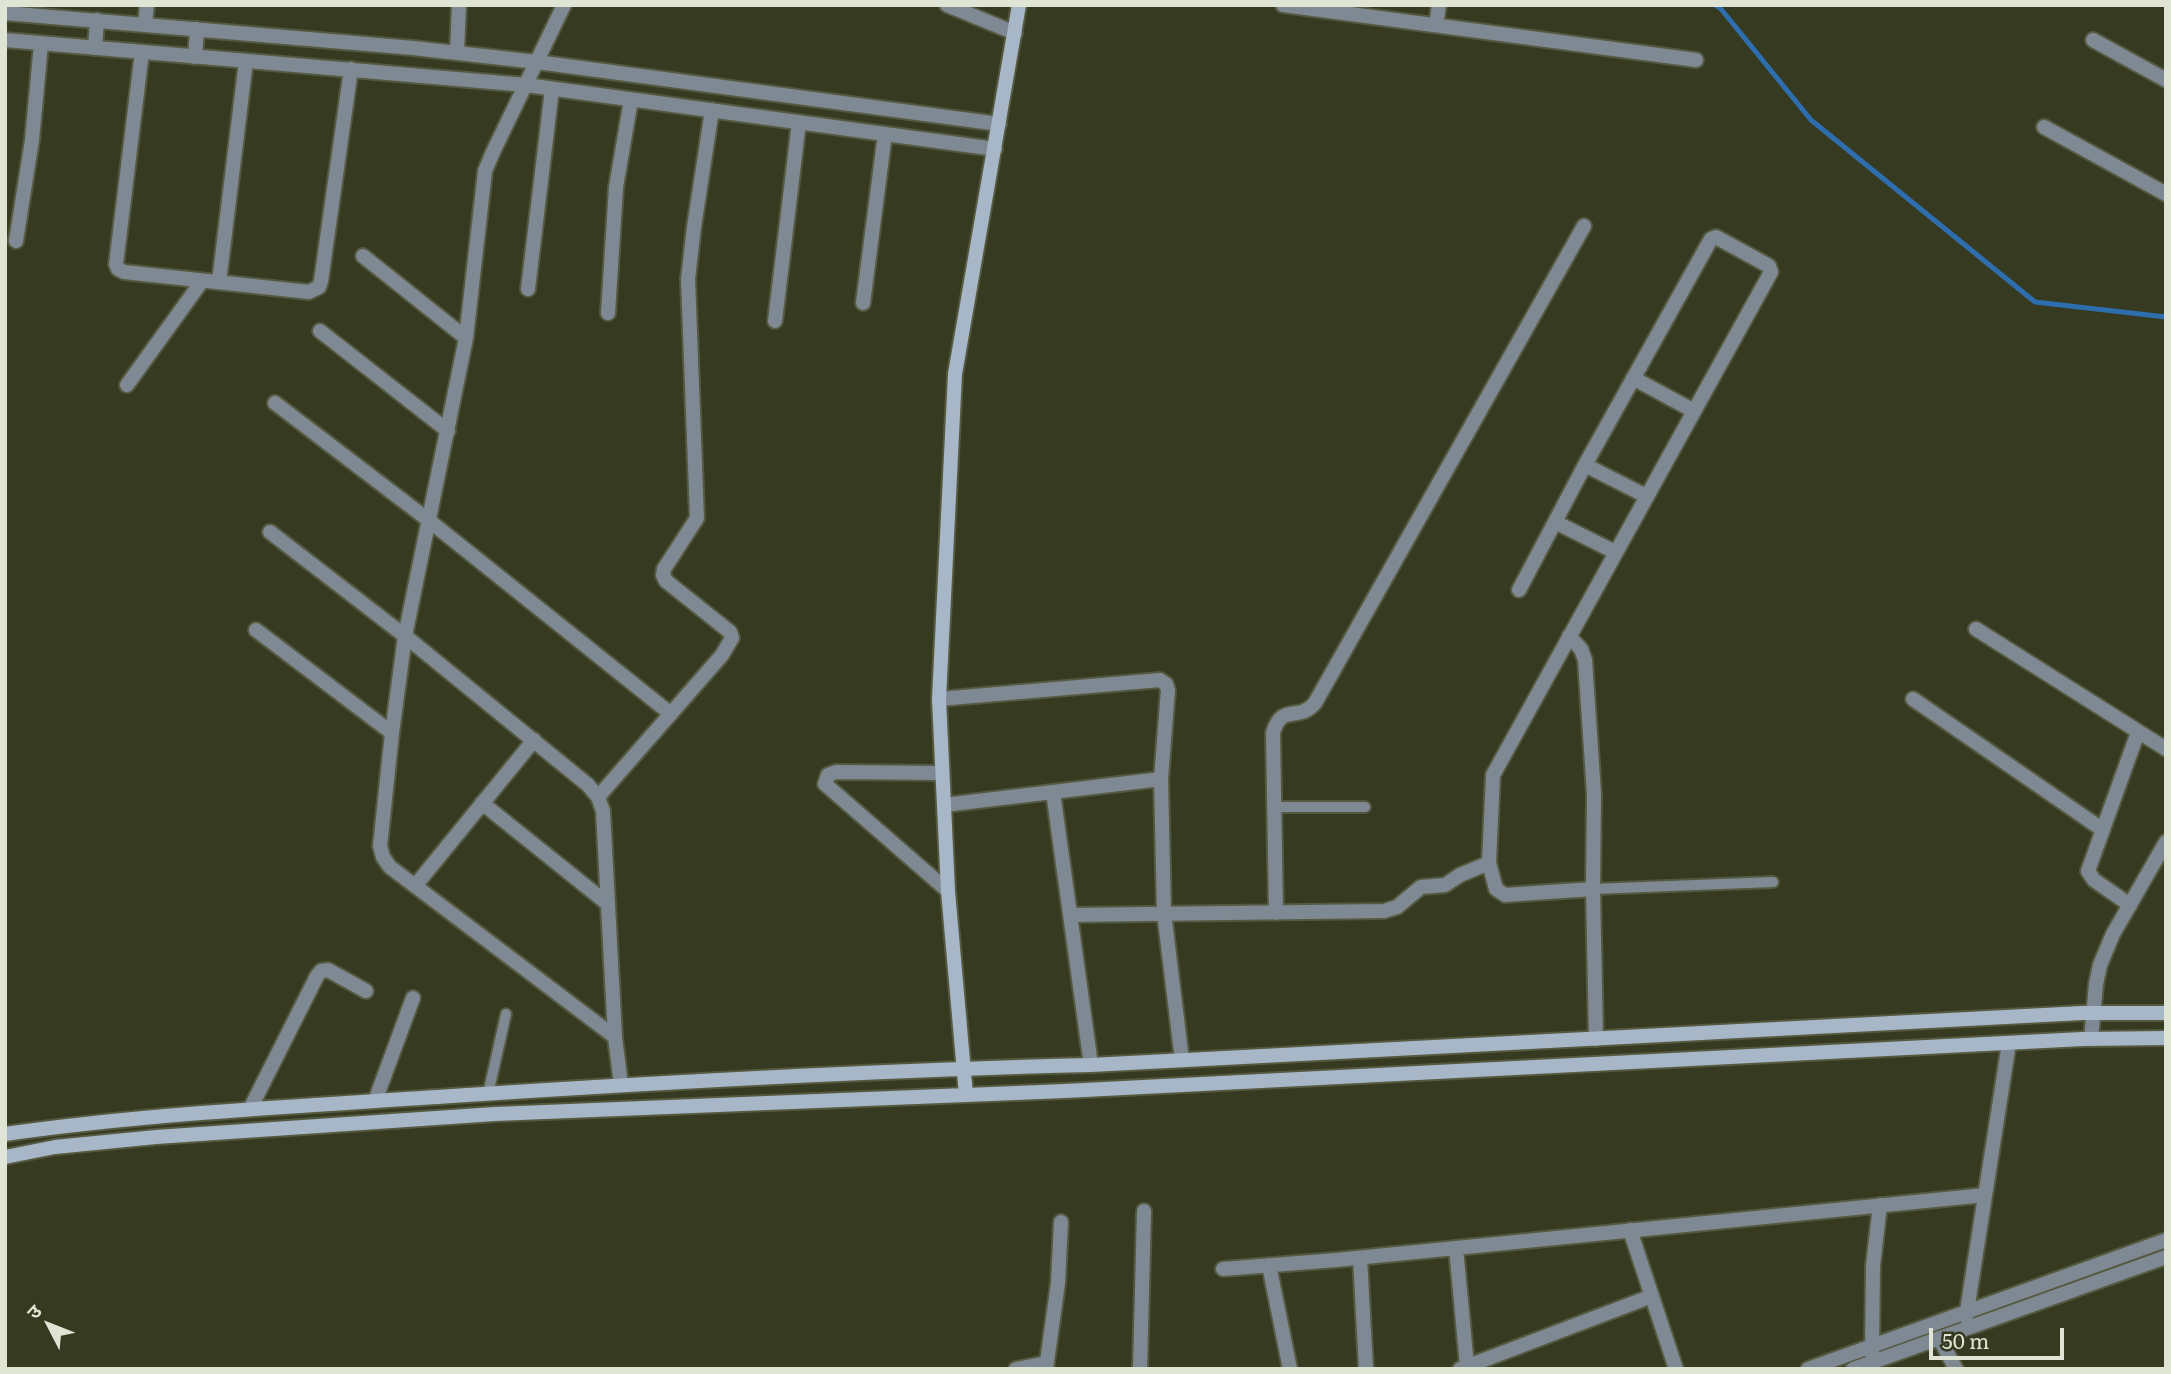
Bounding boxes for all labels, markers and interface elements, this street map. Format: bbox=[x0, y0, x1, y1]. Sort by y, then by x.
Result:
north arrow bbox=[14, 1290, 84, 1360]
text: उ bbox=[19, 1297, 48, 1324]
scale bar bbox=[1933, 1314, 2068, 1358]
text: 50 m bbox=[1942, 1324, 1989, 1355]

